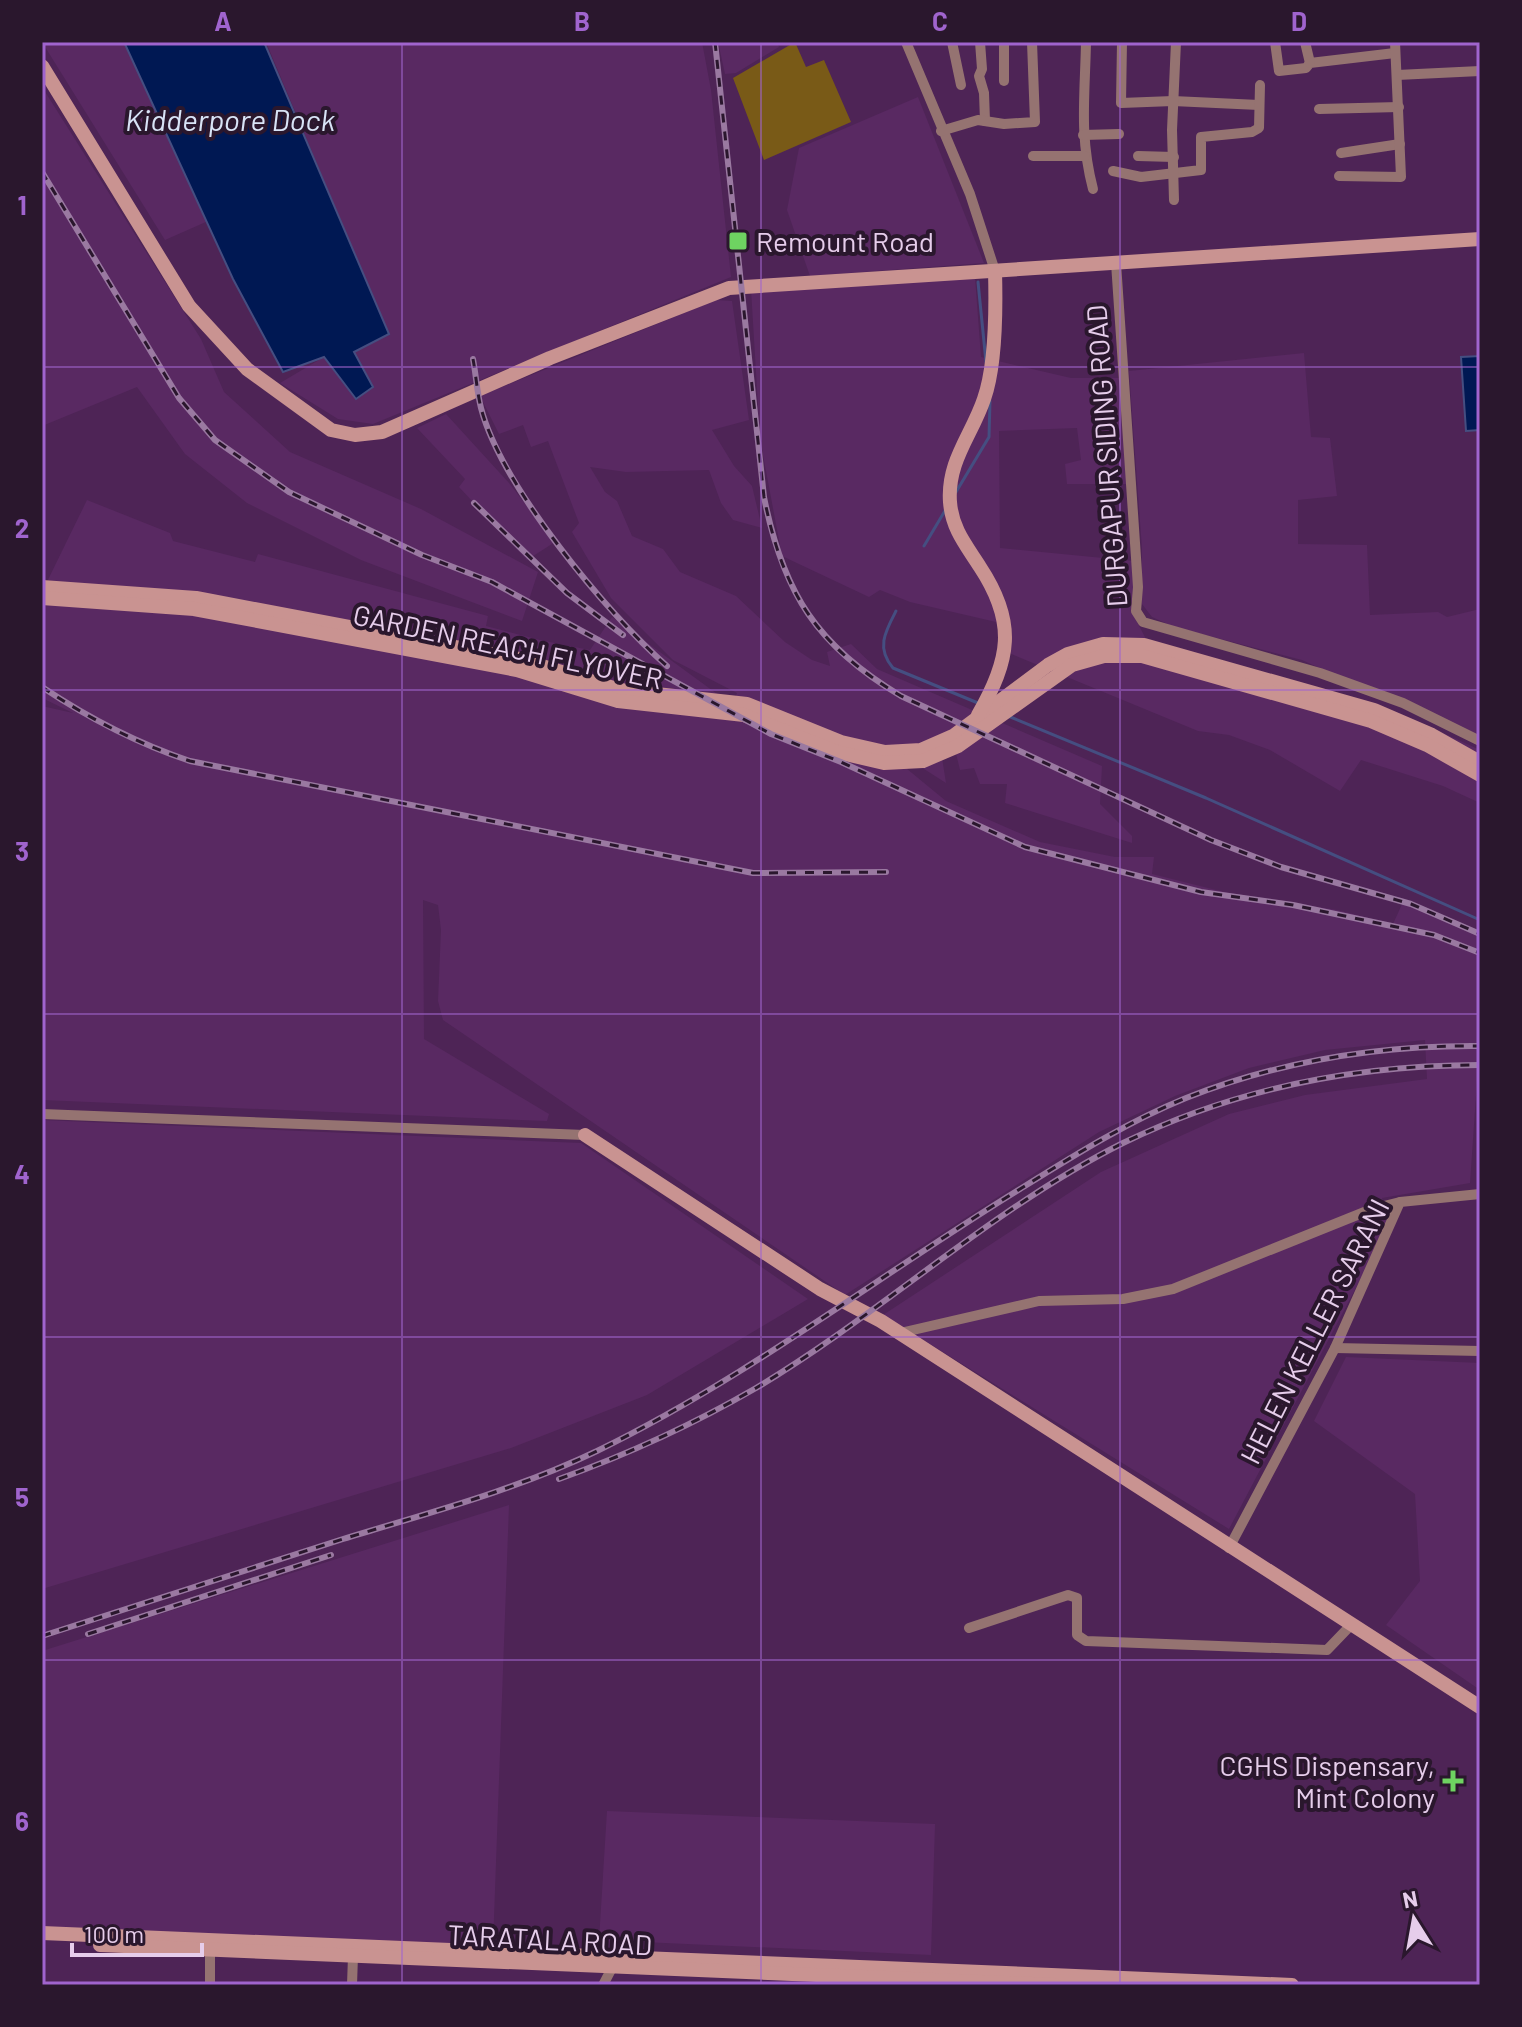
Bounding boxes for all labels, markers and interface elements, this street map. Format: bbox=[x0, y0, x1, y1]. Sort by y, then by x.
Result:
text: A bbox=[214, 5, 232, 36]
text: B bbox=[574, 5, 590, 36]
text: C bbox=[932, 5, 948, 36]
text: D bbox=[1291, 5, 1307, 36]
water label: Kidderpore Dock bbox=[125, 101, 335, 137]
text: 1 bbox=[17, 189, 27, 220]
place label: Remount Road bbox=[756, 224, 934, 258]
marker: Remount Road bbox=[727, 230, 749, 252]
street label: DURGAPUR SIDING ROAD bbox=[1078, 304, 1134, 608]
text: 2 bbox=[15, 512, 29, 543]
street label: GARDEN REACH FLYOVER bbox=[350, 597, 666, 695]
text: 3 bbox=[15, 835, 29, 866]
text: 4 bbox=[14, 1158, 30, 1189]
street label: HELEN KELLER SARANI bbox=[1232, 1193, 1396, 1469]
text: 5 bbox=[15, 1481, 29, 1512]
place label: CGHS Dispensary, Mint Colony bbox=[1220, 1748, 1435, 1814]
marker: CGHS Dispensary, Mint Colony bbox=[1442, 1770, 1464, 1792]
text: 6 bbox=[15, 1805, 29, 1836]
north arrow bbox=[1374, 1879, 1454, 1959]
text: N bbox=[1400, 1884, 1420, 1913]
scale bar bbox=[72, 1907, 202, 1957]
street label: TARATALA ROAD bbox=[447, 1917, 653, 1961]
text: 100 m bbox=[84, 1919, 144, 1948]

